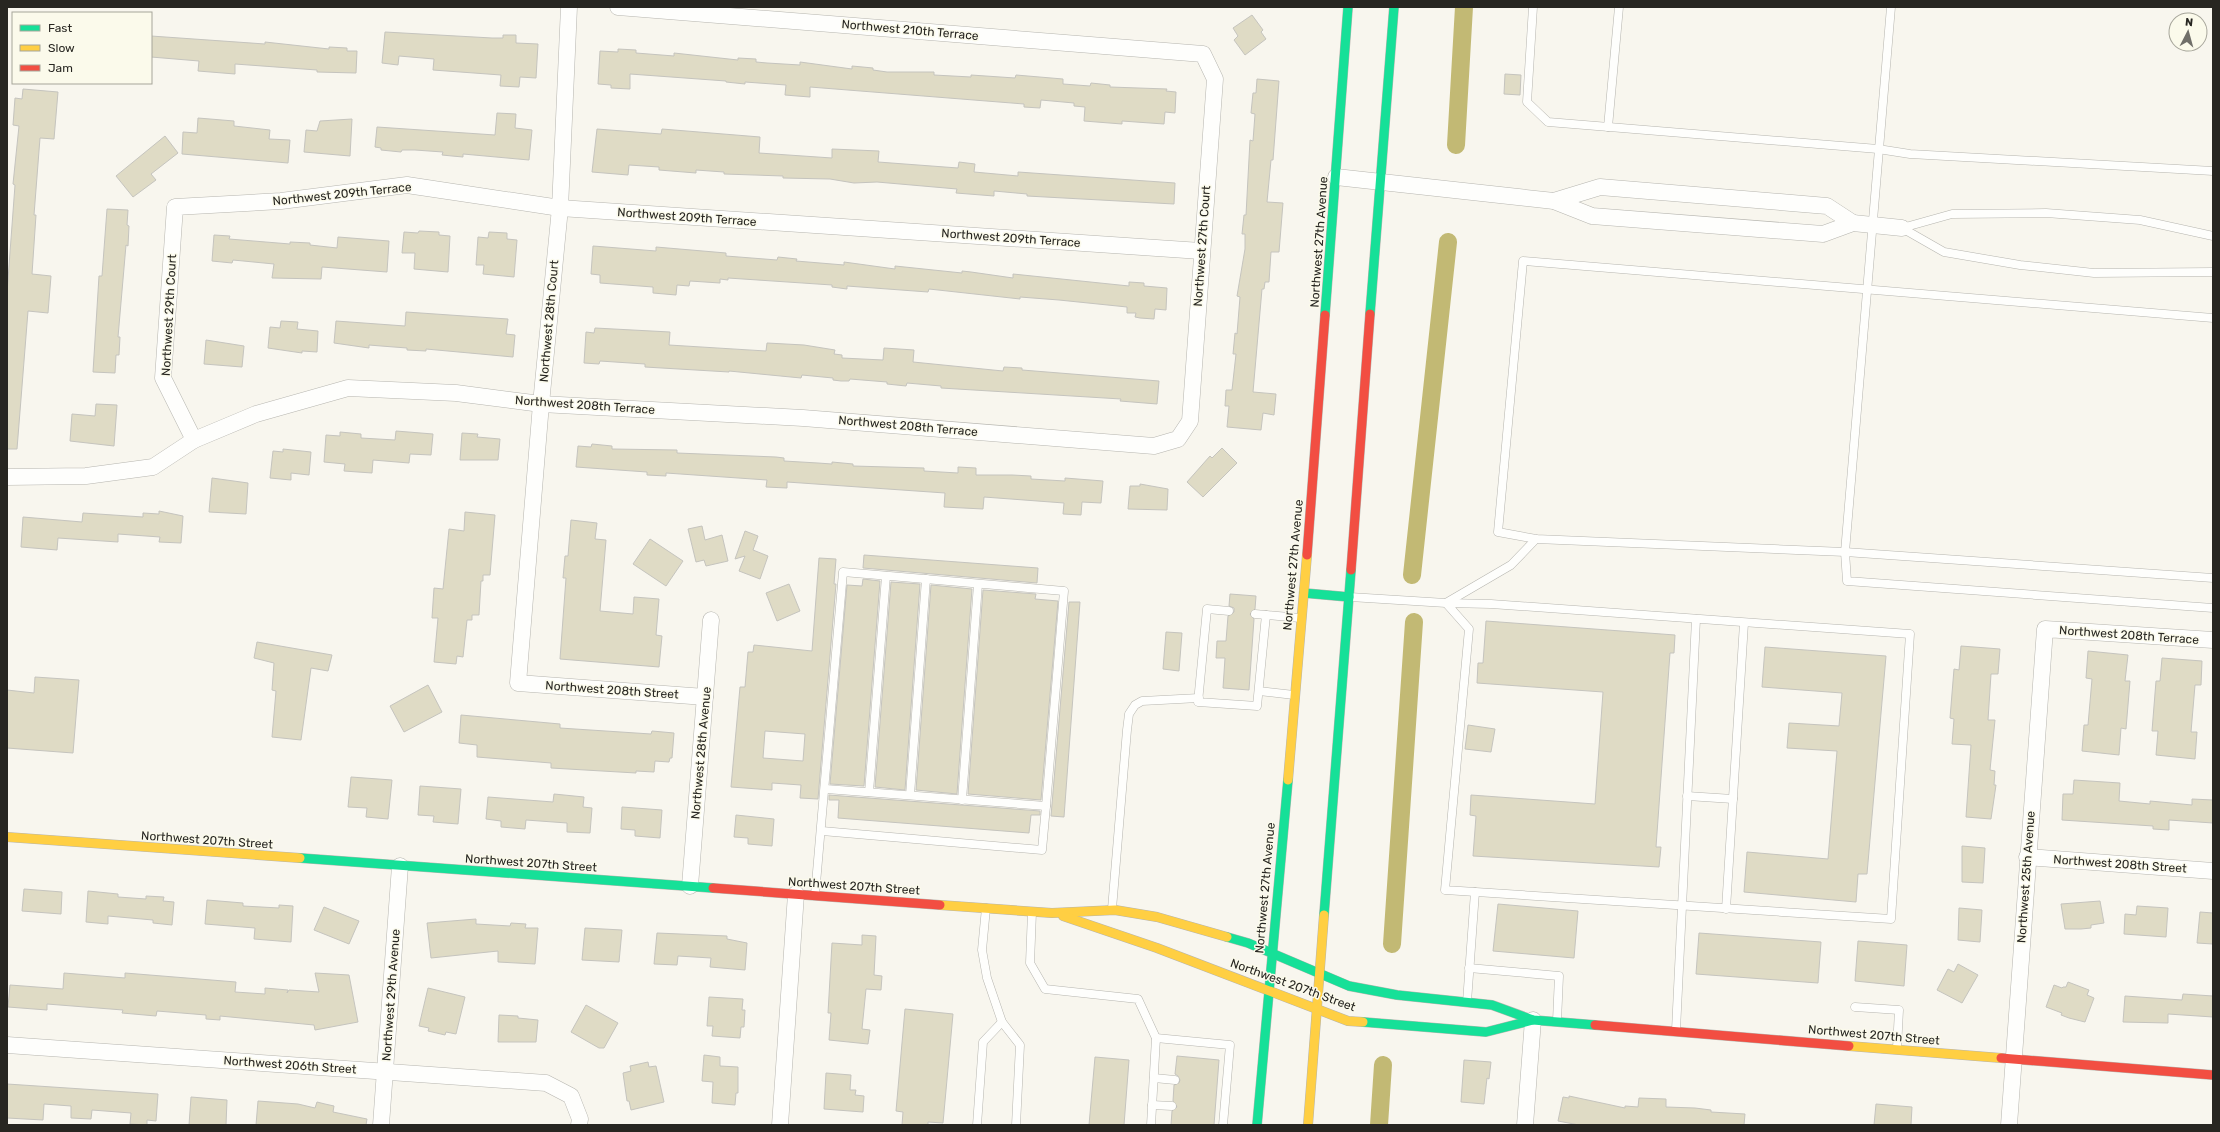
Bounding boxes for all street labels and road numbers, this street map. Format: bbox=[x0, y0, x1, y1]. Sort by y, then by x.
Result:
street label: Northwest 210th Terrace bbox=[841, 17, 979, 43]
street label: Northwest 27th Avenue bbox=[1307, 176, 1331, 308]
street label: Northwest 209th Terrace bbox=[272, 180, 412, 208]
street label: Northwest 27th Court bbox=[1191, 185, 1213, 307]
street label: Northwest 209th Terrace bbox=[617, 205, 757, 229]
street label: Northwest 209th Terrace bbox=[941, 226, 1081, 250]
street label: Northwest 29th Court bbox=[159, 253, 179, 376]
street label: Northwest 28th Court bbox=[537, 259, 561, 383]
street label: Northwest 208th Terrace bbox=[515, 393, 656, 417]
street label: Northwest 208th Terrace bbox=[838, 413, 979, 439]
street label: Northwest 27th Avenue bbox=[1280, 499, 1306, 631]
street label: Northwest 208th Terrace bbox=[2059, 623, 2200, 647]
street label: Northwest 208th Street bbox=[545, 678, 679, 702]
street label: Northwest 28th Avenue bbox=[688, 686, 714, 820]
street label: Northwest 25th Avenue bbox=[2014, 810, 2038, 944]
street label: Northwest 27th Avenue bbox=[1252, 822, 1278, 954]
street label: Northwest 207th Street bbox=[141, 828, 274, 852]
street label: Northwest 207th Street bbox=[465, 851, 598, 875]
street label: Northwest 208th Street bbox=[2053, 852, 2187, 876]
street label: Northwest 207th Street bbox=[788, 874, 921, 898]
street label: Northwest 29th Avenue bbox=[379, 928, 403, 1062]
street label: Northwest 207th Street bbox=[1229, 956, 1358, 1014]
street label: Northwest 207th Street bbox=[1808, 1022, 1941, 1048]
street label: Northwest 206th Street bbox=[223, 1053, 357, 1077]

